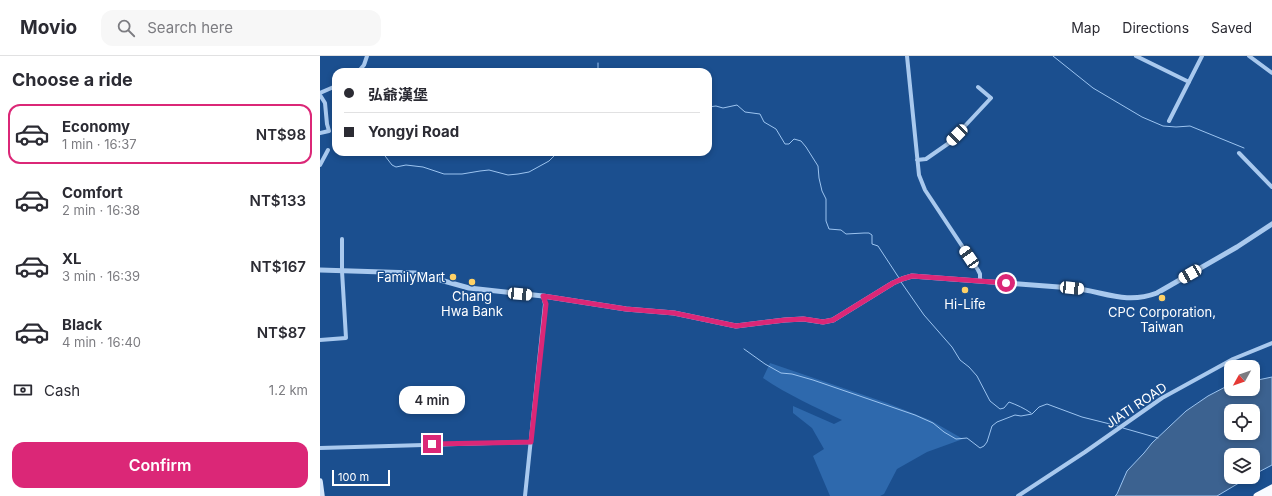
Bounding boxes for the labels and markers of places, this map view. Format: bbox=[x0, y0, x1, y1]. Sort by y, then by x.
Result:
place label: FamilyMart bbox=[377, 269, 445, 285]
marker: FamilyMart bbox=[448, 272, 458, 282]
marker: Chang Hwa Bank bbox=[467, 277, 477, 287]
marker: Hi-Life bbox=[960, 285, 970, 295]
place label: Chang Hwa Bank bbox=[441, 288, 503, 319]
marker: CPC Corporation, Taiwan bbox=[1157, 293, 1167, 303]
place label: Hi-Life bbox=[944, 296, 986, 312]
place label: CPC Corporation, Taiwan bbox=[1108, 304, 1216, 335]

